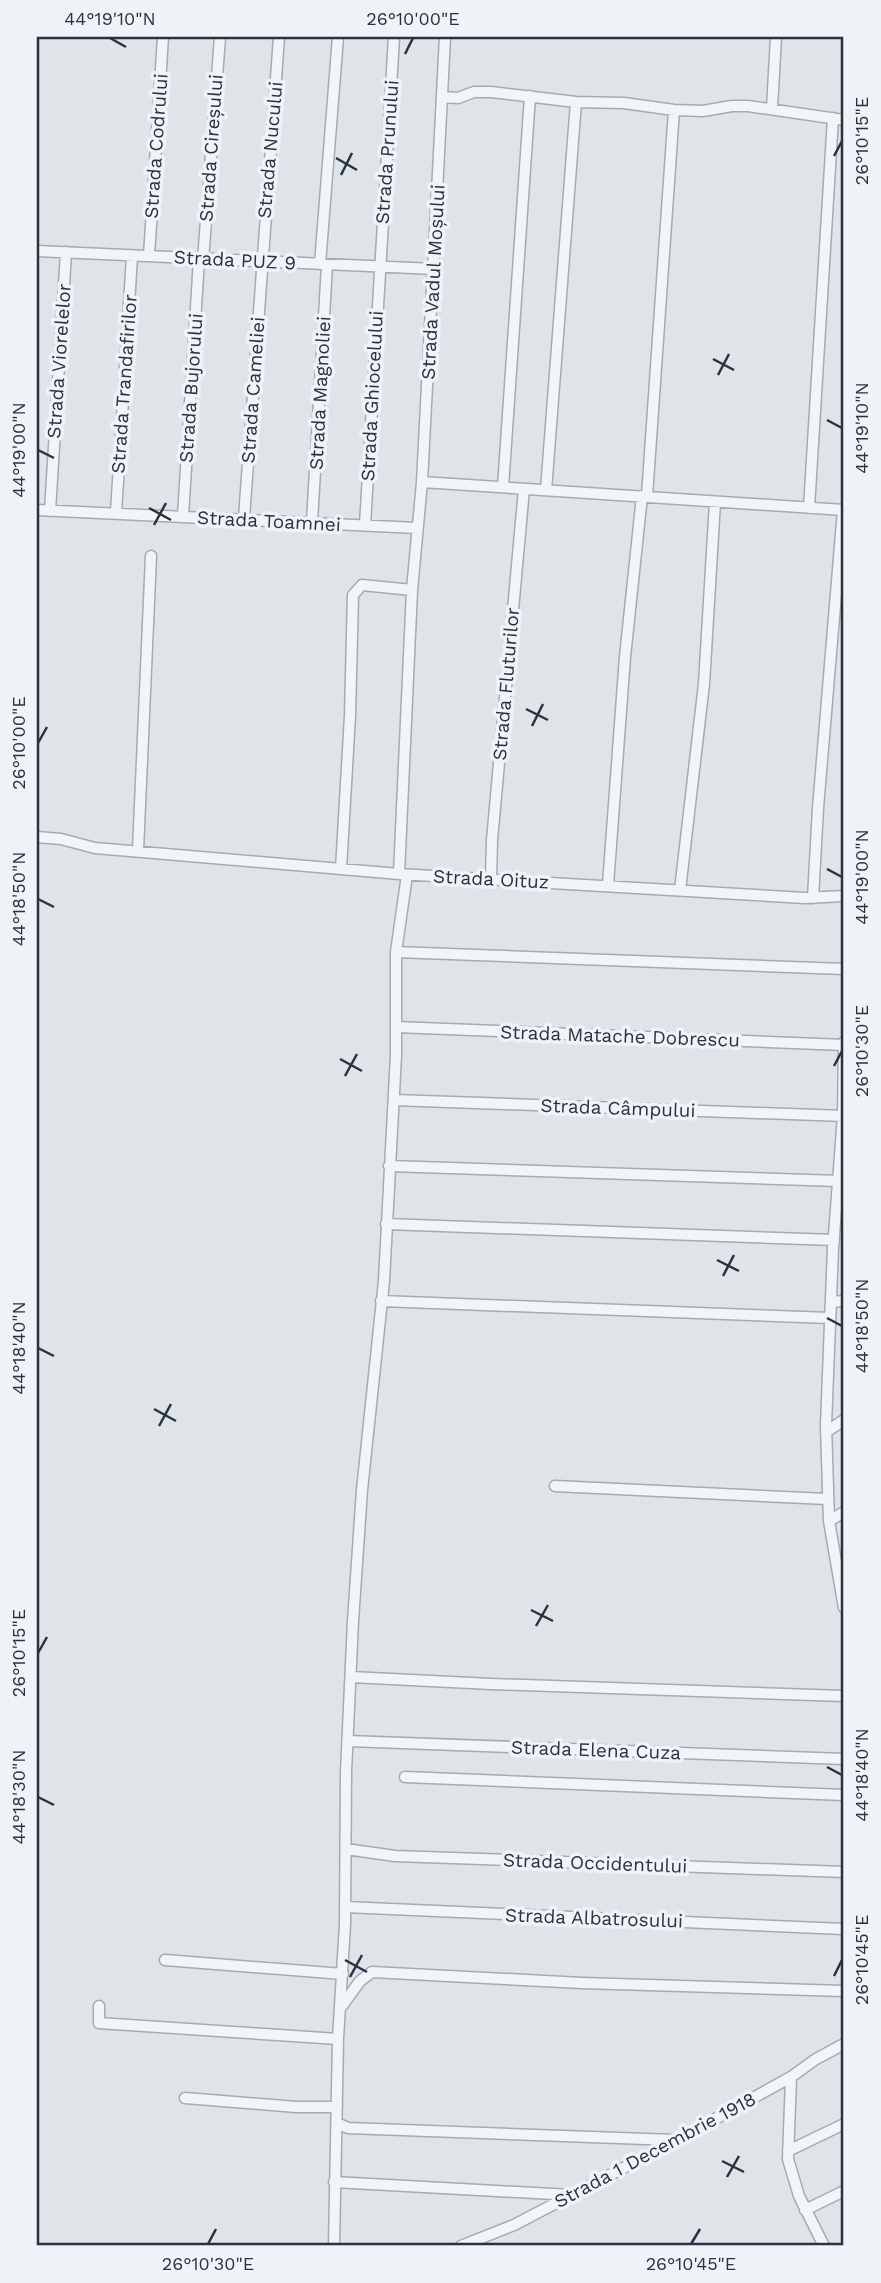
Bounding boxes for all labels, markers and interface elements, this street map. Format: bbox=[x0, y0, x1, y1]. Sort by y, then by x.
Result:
text: 44°19'10"N bbox=[64, 8, 156, 29]
text: 26°10'00"E bbox=[366, 8, 460, 29]
street label: Strada Codrului bbox=[139, 73, 173, 219]
street label: Strada Cireșului bbox=[194, 73, 228, 223]
street label: Strada Prunului bbox=[370, 79, 404, 225]
street label: Strada Nucului bbox=[253, 80, 287, 220]
text: 26°10'15"E bbox=[851, 97, 872, 185]
street label: Strada Vadul Moșului bbox=[416, 184, 450, 380]
street label: Strada PUZ 9 bbox=[173, 245, 297, 275]
street label: Strada Viorelelor bbox=[42, 282, 76, 439]
street label: Strada Trandafirilor bbox=[106, 293, 142, 474]
street label: Strada Ghiocelului bbox=[356, 310, 388, 482]
street label: Strada Bujorului bbox=[174, 313, 208, 463]
street label: Strada Magnoliei bbox=[304, 315, 336, 471]
street label: Strada Cameliei bbox=[236, 316, 270, 464]
text: 44°19'10"N bbox=[851, 382, 872, 474]
text: 44°19'00"N bbox=[8, 402, 29, 498]
street label: Strada Toamnei bbox=[196, 506, 342, 536]
street label: Strada Fluturilor bbox=[488, 606, 524, 762]
text: 26°10'00"E bbox=[8, 696, 29, 790]
text: 44°19'00"N bbox=[851, 829, 872, 925]
text: 44°18'50"N bbox=[8, 852, 29, 946]
street label: Strada Oituz bbox=[432, 864, 550, 894]
text: 26°10'30"E bbox=[851, 1005, 872, 1097]
street label: Strada Matache Dobrescu bbox=[500, 1020, 740, 1052]
street label: Strada Câmpului bbox=[540, 1094, 696, 1122]
text: 44°18'50"N bbox=[851, 1279, 872, 1373]
text: 44°18'40"N bbox=[8, 1301, 29, 1395]
text: 26°10'15"E bbox=[8, 1609, 29, 1697]
text: 44°18'40"N bbox=[851, 1728, 872, 1822]
street label: Strada Elena Cuza bbox=[511, 1736, 682, 1764]
text: 44°18'30"N bbox=[8, 1750, 29, 1844]
street label: Strada Occidentului bbox=[502, 1848, 688, 1878]
street label: Strada Albatrosului bbox=[505, 1903, 683, 1933]
text: 26°10'45"E bbox=[851, 1915, 872, 2005]
street label: Strada 1 Decembrie 1918 bbox=[550, 2087, 760, 2213]
text: 26°10'30"E bbox=[162, 2253, 254, 2274]
text: 26°10'45"E bbox=[646, 2253, 736, 2274]

